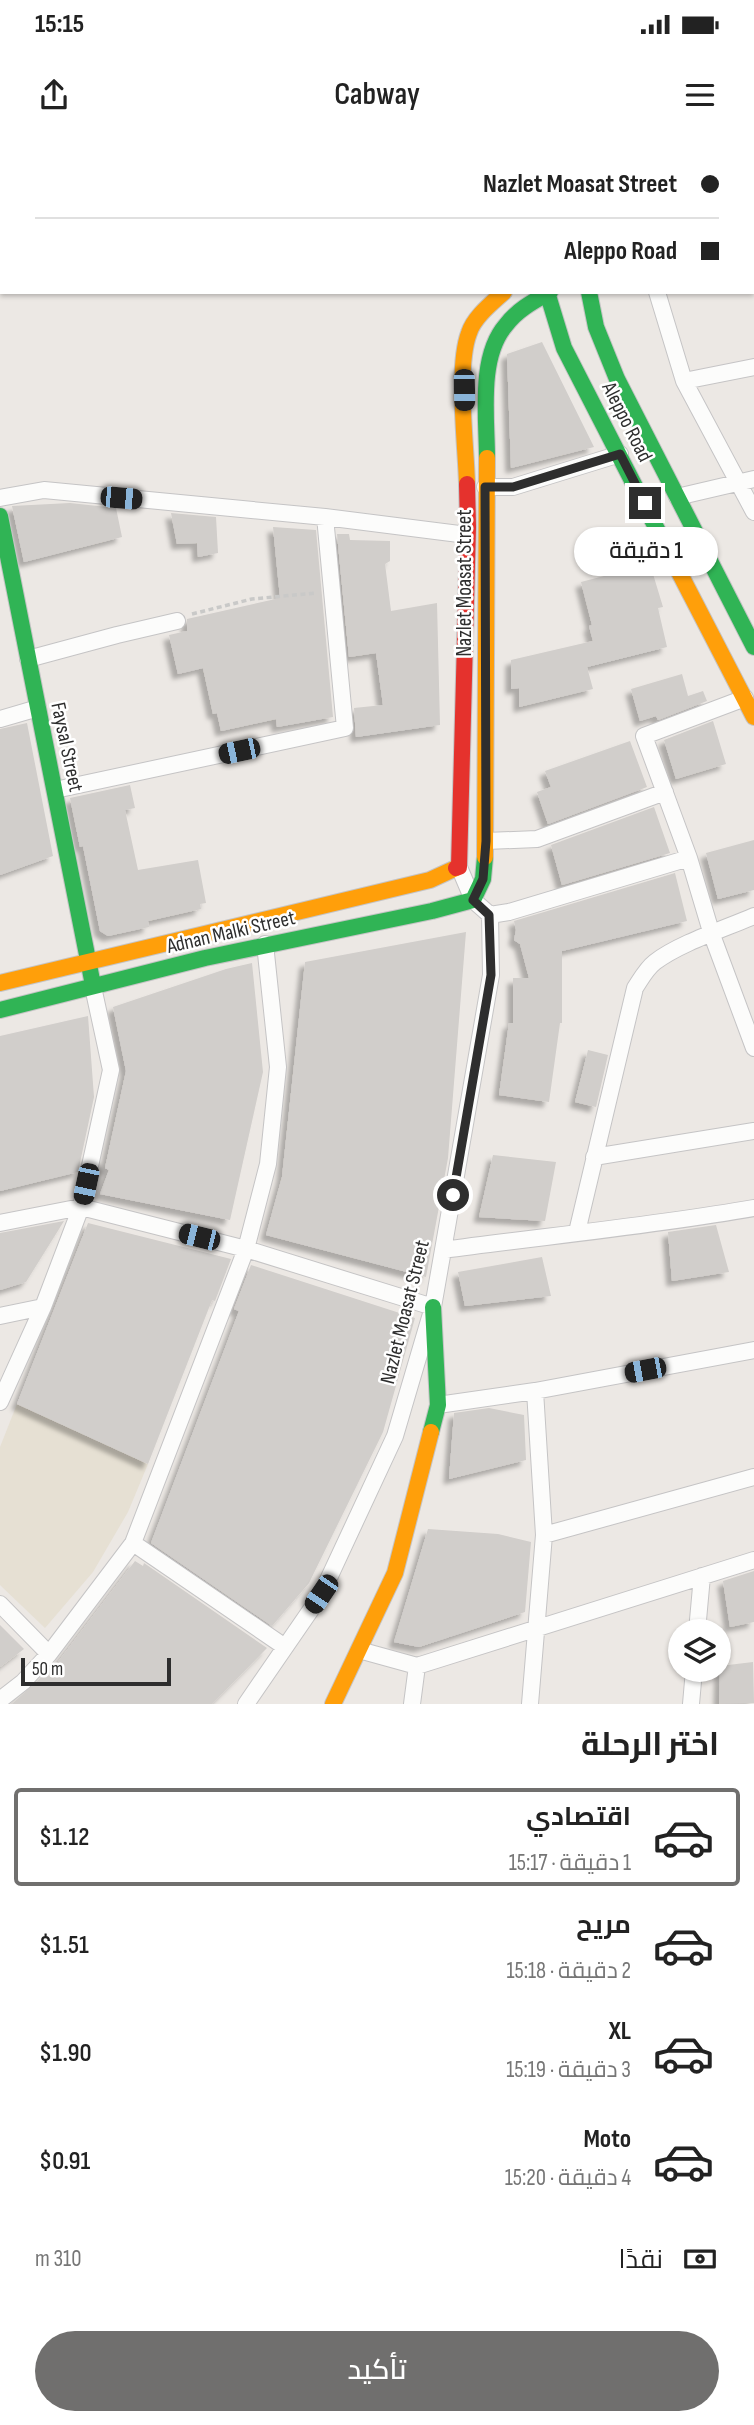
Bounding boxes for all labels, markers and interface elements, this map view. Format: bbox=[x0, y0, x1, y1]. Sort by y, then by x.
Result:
text: 15:15 bbox=[35, 9, 84, 40]
text: Cabway bbox=[334, 75, 420, 114]
icon: share bbox=[35, 76, 73, 114]
icon: menu bbox=[681, 76, 719, 114]
text: Nazlet Moasat Street bbox=[483, 169, 677, 200]
text: Aleppo Road bbox=[564, 236, 677, 267]
car bbox=[454, 369, 475, 411]
street label: Aleppo Road bbox=[596, 377, 658, 466]
car bbox=[100, 486, 143, 510]
route end bbox=[629, 487, 661, 519]
street label: Nazlet Moasat Street bbox=[452, 509, 477, 657]
callout: 1 دقيقة bbox=[573, 528, 717, 576]
text: 1 دقيقة bbox=[609, 537, 683, 565]
street label: Faysal Street bbox=[45, 700, 89, 794]
car bbox=[217, 736, 262, 766]
street label: Adnan Malki Street bbox=[163, 905, 298, 959]
car bbox=[72, 1161, 101, 1207]
route start bbox=[437, 1179, 469, 1211]
car bbox=[177, 1222, 222, 1252]
street label: Nazlet Moasat Street bbox=[375, 1238, 435, 1386]
car bbox=[623, 1356, 668, 1384]
car bbox=[301, 1571, 342, 1617]
map controls bbox=[668, 1619, 731, 1682]
button: layers bbox=[668, 1619, 731, 1682]
scale bar bbox=[21, 1655, 172, 1687]
text: 50 m bbox=[32, 1658, 63, 1681]
text: اختر الرحلة bbox=[581, 1726, 719, 1765]
text: اقتصادي bbox=[526, 1802, 631, 1833]
icon: car bbox=[652, 1806, 715, 1869]
text: $1.12 bbox=[39, 1822, 89, 1853]
text: 1 دقيقة · 15:17 bbox=[509, 1849, 631, 1877]
text: مريح bbox=[576, 1910, 631, 1941]
icon: car bbox=[652, 1914, 715, 1977]
text: $1.51 bbox=[39, 1930, 89, 1961]
text: 2 دقيقة · 15:18 bbox=[506, 1957, 631, 1985]
text: XL bbox=[609, 2016, 631, 2047]
icon: car bbox=[652, 2022, 715, 2085]
text: $1.90 bbox=[39, 2038, 92, 2069]
text: 3 دقيقة · 15:19 bbox=[506, 2056, 631, 2084]
text: Moto bbox=[583, 2124, 631, 2155]
icon: car bbox=[652, 2130, 715, 2193]
text: $0.91 bbox=[39, 2146, 90, 2177]
text: 4 دقيقة · 15:20 bbox=[505, 2164, 631, 2192]
icon: cash bbox=[681, 2240, 719, 2278]
text: 310 m bbox=[35, 2245, 81, 2273]
text: نقدًا bbox=[619, 2245, 663, 2276]
button: تأكيد bbox=[35, 2331, 719, 2411]

